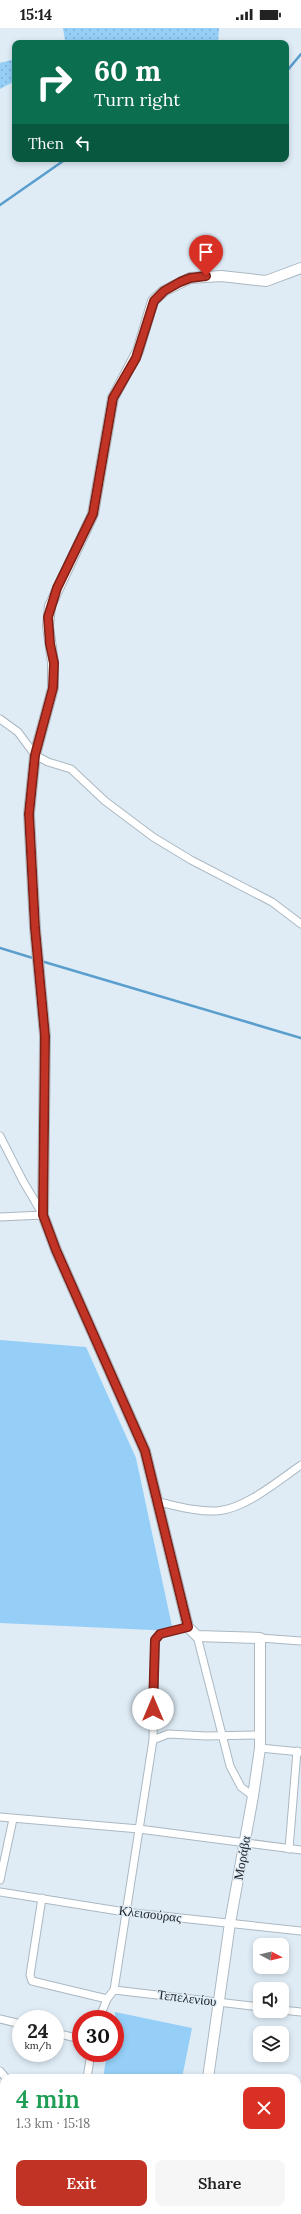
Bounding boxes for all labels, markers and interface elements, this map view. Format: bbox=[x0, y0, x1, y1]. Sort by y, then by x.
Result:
text: 15:14 bbox=[20, 5, 52, 24]
text: 60 m bbox=[94, 53, 161, 89]
icon: right bbox=[28, 56, 80, 108]
text: Turn right bbox=[94, 88, 180, 111]
icon: left bbox=[72, 132, 94, 154]
text: Then bbox=[28, 134, 64, 153]
pin bbox=[189, 235, 223, 276]
icon: arrive bbox=[195, 241, 217, 263]
position arrow bbox=[132, 1688, 174, 1730]
street label: Μοράβα bbox=[230, 1834, 254, 1882]
street label: Κλεισούρας bbox=[118, 1902, 183, 1926]
north arrow bbox=[253, 1938, 289, 1974]
map controls bbox=[253, 1938, 289, 2062]
button: sound bbox=[253, 1982, 289, 2018]
street label: Τεπελενίου bbox=[156, 1986, 218, 2010]
speed limit sign: 30 bbox=[72, 2010, 124, 2062]
text: 24 bbox=[27, 2018, 49, 2043]
button: layers bbox=[253, 2026, 289, 2062]
text: km/h bbox=[24, 2039, 52, 2052]
text: 4 min bbox=[16, 2084, 80, 2115]
button: close bbox=[243, 2087, 285, 2129]
text: 1.3 km · 15:18 bbox=[16, 2115, 90, 2132]
button: Exit bbox=[16, 2160, 147, 2206]
button: Share bbox=[155, 2160, 285, 2206]

